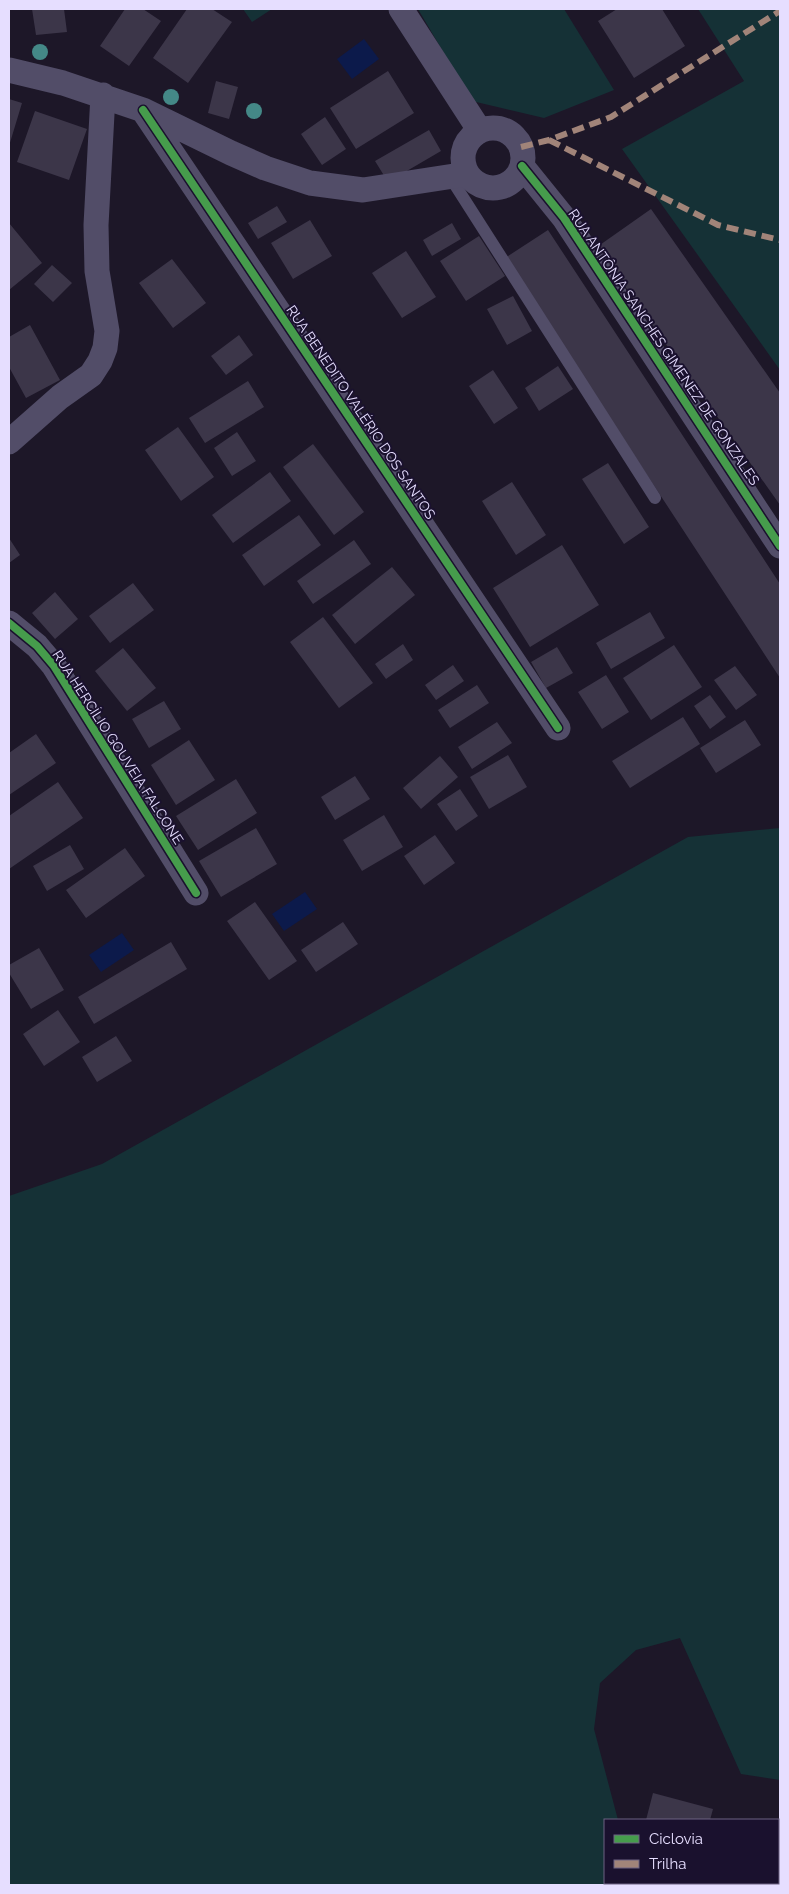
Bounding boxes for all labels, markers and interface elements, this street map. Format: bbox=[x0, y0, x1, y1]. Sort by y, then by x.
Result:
street label: RUA ANTÔNIA SANCHES GIMENEZ DE GONZALES bbox=[565, 205, 764, 488]
street label: RUA BENEDITO VALÉRIO DOS SANTOS bbox=[283, 302, 440, 522]
street label: RUA HERCÍLIO GOUVEIA FALCONE bbox=[49, 647, 188, 847]
legend bbox=[604, 1819, 779, 1884]
text: Ciclovia bbox=[649, 1830, 703, 1848]
text: Trilha bbox=[649, 1855, 686, 1873]

